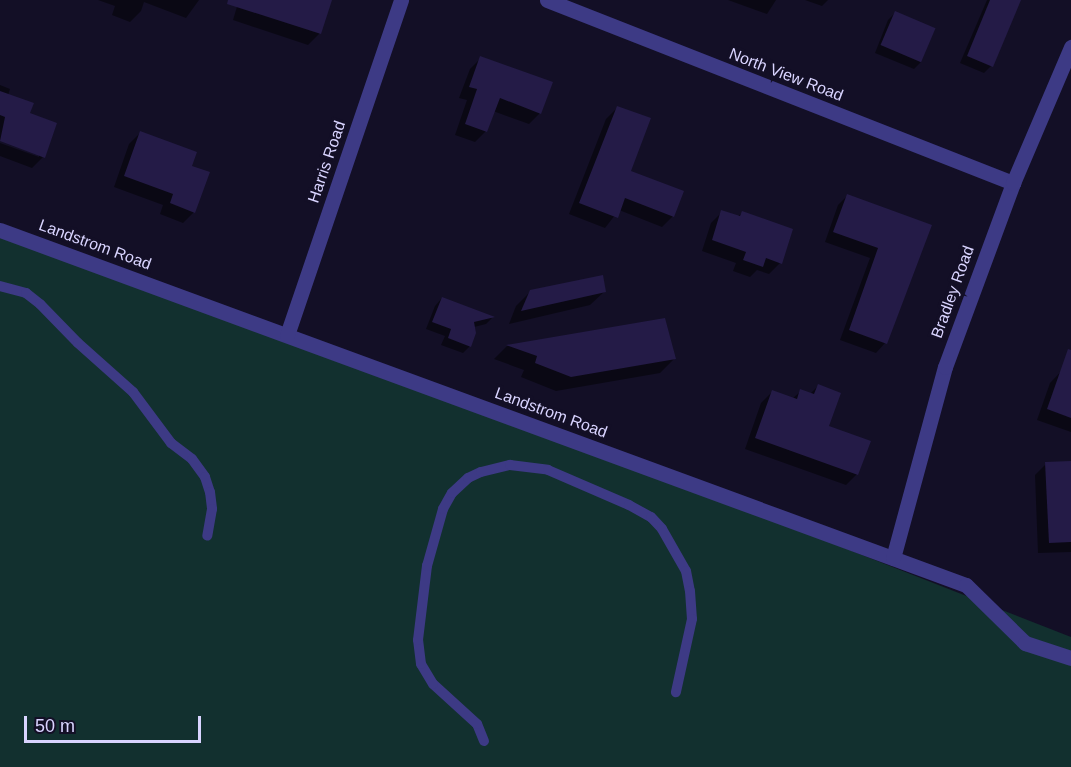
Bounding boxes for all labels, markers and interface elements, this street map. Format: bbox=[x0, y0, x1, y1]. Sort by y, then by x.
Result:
street label: North View Road bbox=[726, 44, 846, 106]
street label: Harris Road bbox=[304, 119, 350, 205]
street label: Landstrom Road bbox=[36, 216, 154, 274]
street label: Bradley Road bbox=[927, 243, 979, 341]
street label: Landstrom Road bbox=[492, 384, 610, 442]
scale bar bbox=[27, 704, 204, 742]
text: 50 m bbox=[35, 716, 75, 736]

